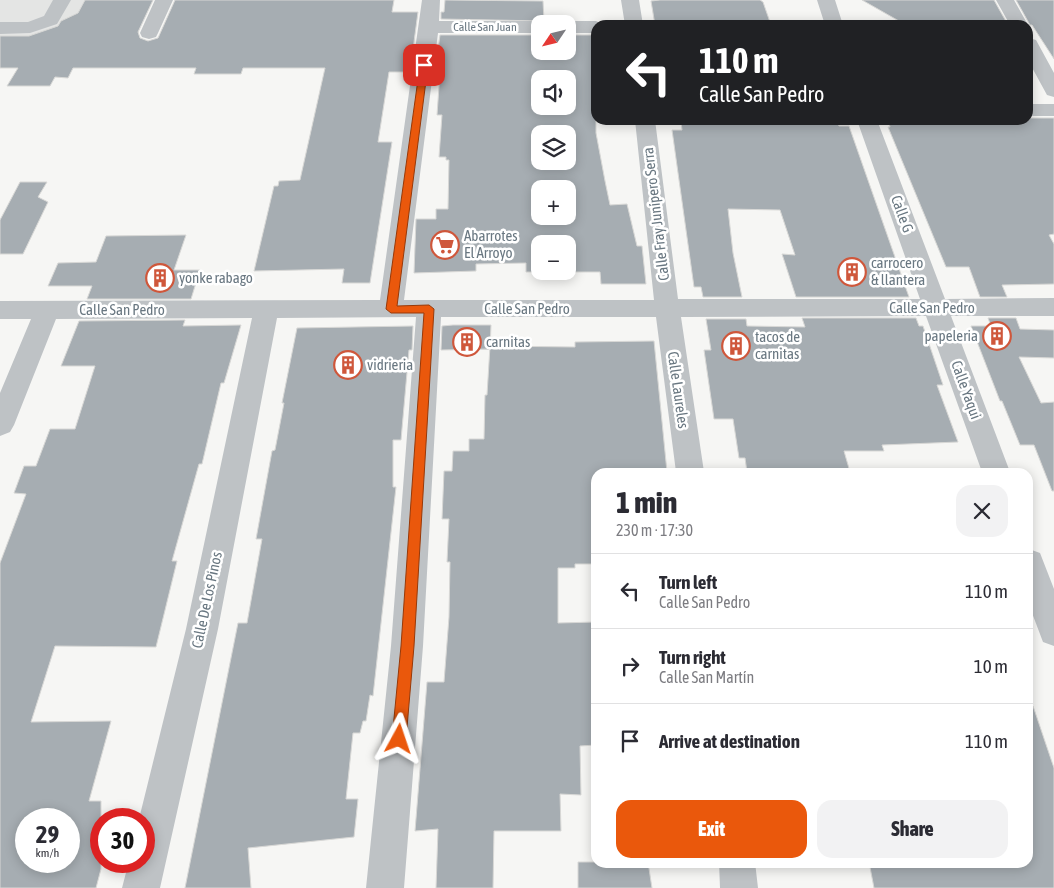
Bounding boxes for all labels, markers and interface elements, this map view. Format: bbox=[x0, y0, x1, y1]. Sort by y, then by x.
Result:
north arrow bbox=[531, 15, 576, 60]
map controls bbox=[531, 15, 576, 280]
street label: Calle San Juan bbox=[453, 20, 517, 34]
icon: left bbox=[616, 40, 681, 105]
text: 110 m bbox=[699, 40, 778, 80]
pin bbox=[403, 44, 445, 86]
icon: arrive bbox=[410, 51, 438, 79]
button: sound bbox=[531, 70, 576, 115]
text: Calle San Pedro bbox=[699, 81, 824, 107]
button: layers bbox=[531, 125, 576, 170]
street label: Calle Fray Junípero Serra bbox=[639, 146, 672, 282]
button: + bbox=[531, 180, 576, 225]
street label: Calle G bbox=[888, 193, 917, 235]
place label: Abarrotes El Arroyo bbox=[464, 227, 518, 261]
supermarket icon: Abarrotes El Arroyo bbox=[430, 230, 460, 260]
button: − bbox=[531, 235, 576, 280]
place label: carrocero & llantera bbox=[871, 254, 925, 288]
building icon: carrocero & llantera bbox=[837, 257, 867, 287]
building icon: yonke rabago bbox=[145, 263, 175, 293]
place label: yonke rabago bbox=[179, 269, 253, 286]
street label: Calle San Pedro bbox=[889, 299, 975, 316]
street label: Calle San Pedro bbox=[484, 300, 570, 317]
street label: Calle San Pedro bbox=[79, 301, 165, 318]
building icon: papeleria bbox=[982, 321, 1012, 351]
building icon: carnitas bbox=[452, 327, 482, 357]
place label: papeleria bbox=[925, 327, 978, 344]
place label: tacos de carnitas bbox=[755, 328, 800, 362]
building icon: tacos de carnitas bbox=[721, 331, 751, 361]
place label: carnitas bbox=[486, 333, 530, 350]
building icon: vidrieria bbox=[333, 350, 363, 380]
street label: Calle Laureles bbox=[665, 350, 692, 430]
place label: vidrieria bbox=[367, 356, 413, 373]
street label: Calle Yaqui bbox=[948, 358, 985, 421]
text: 1 min bbox=[616, 485, 677, 519]
button: close bbox=[956, 485, 1008, 537]
text: 230 m · 17:30 bbox=[616, 521, 693, 539]
street label: Calle De Los Pinos bbox=[188, 550, 225, 650]
text: Turn left bbox=[659, 571, 717, 593]
icon: left bbox=[616, 577, 644, 605]
text: 110 m bbox=[965, 580, 1008, 602]
text: Calle San Pedro bbox=[659, 593, 750, 611]
text: Turn right bbox=[659, 646, 726, 668]
icon: right bbox=[616, 652, 644, 680]
text: 10 m bbox=[974, 655, 1008, 677]
text: Calle San Martín bbox=[659, 668, 754, 686]
position arrow bbox=[372, 712, 424, 764]
icon: arrive bbox=[616, 727, 644, 755]
text: Arrive at destination bbox=[659, 730, 800, 752]
text: 110 m bbox=[965, 730, 1008, 752]
button: Exit bbox=[616, 800, 807, 858]
button: Share bbox=[817, 800, 1008, 858]
speed limit sign: 30 bbox=[90, 808, 155, 873]
text: 29 bbox=[36, 820, 59, 848]
text: km/h bbox=[36, 846, 59, 860]

